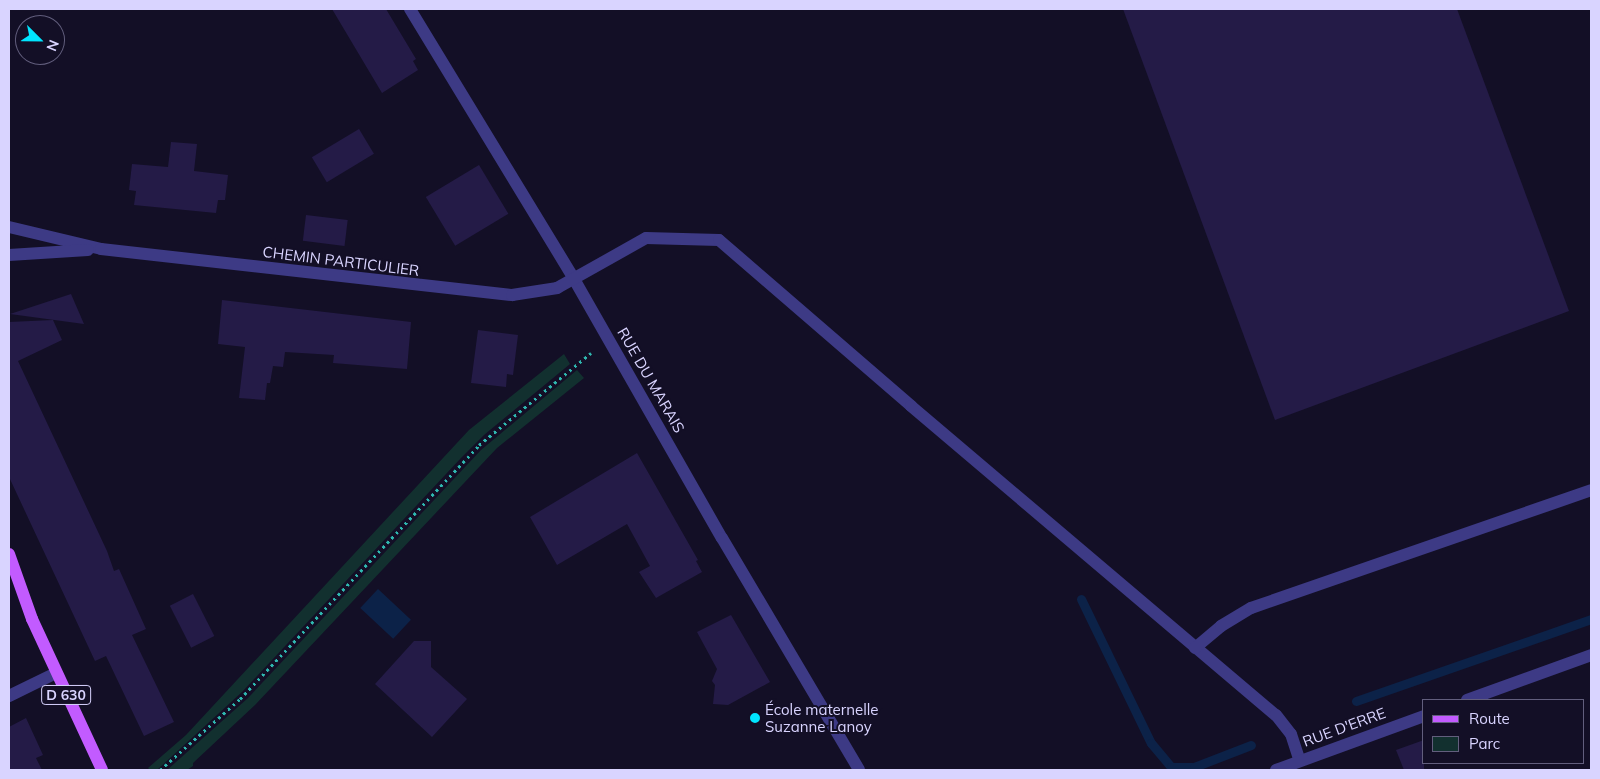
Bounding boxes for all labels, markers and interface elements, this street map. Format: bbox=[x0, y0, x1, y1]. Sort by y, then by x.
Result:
north arrow bbox=[15, 15, 65, 65]
text: N bbox=[43, 37, 63, 54]
street label: CHEMIN PARTICULIER bbox=[262, 242, 420, 280]
street label: RUE DU MARAIS bbox=[614, 324, 688, 436]
road number: D 630 bbox=[41, 684, 91, 706]
legend bbox=[1422, 699, 1585, 764]
place label: École maternelle Suzanne Lanoy bbox=[765, 700, 878, 735]
street label: RUE D'ERRE bbox=[1300, 704, 1388, 750]
text: Route bbox=[1469, 709, 1510, 728]
marker: École maternelle Suzanne Lanoy bbox=[749, 712, 761, 724]
text: Parc bbox=[1469, 734, 1500, 753]

